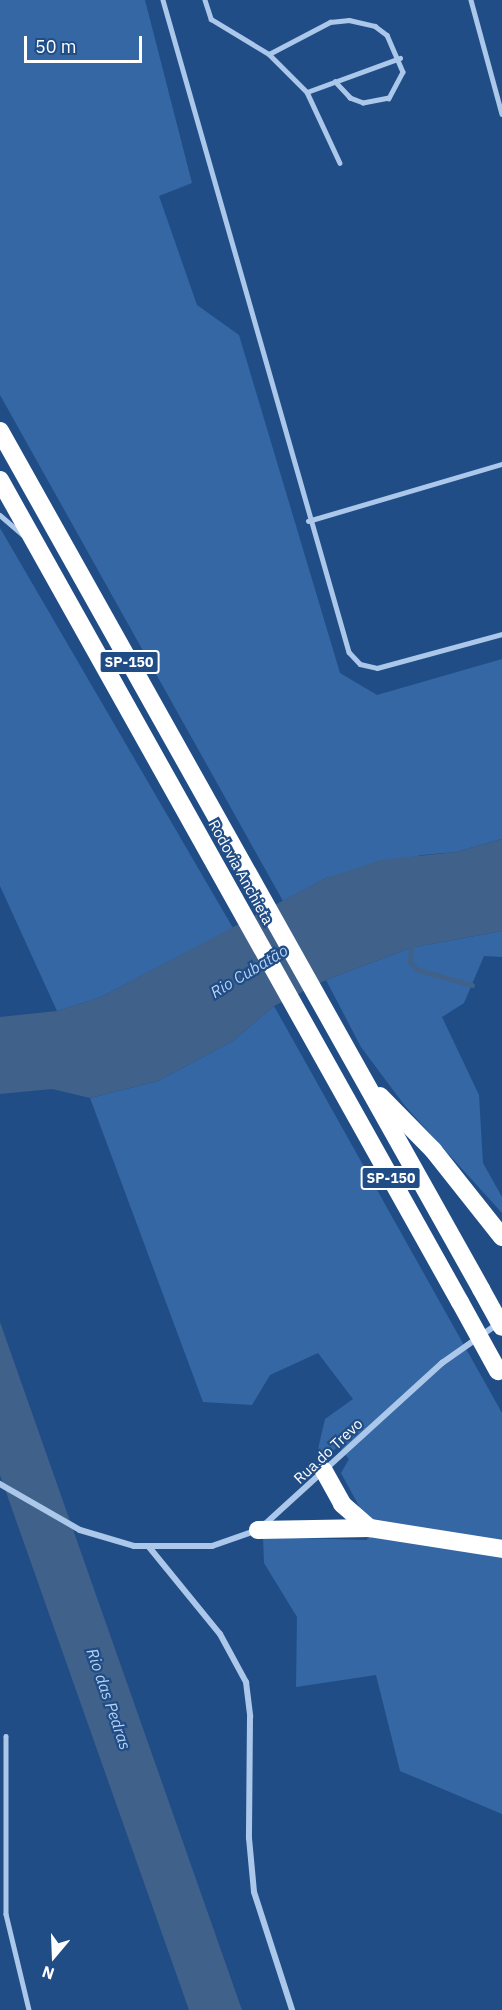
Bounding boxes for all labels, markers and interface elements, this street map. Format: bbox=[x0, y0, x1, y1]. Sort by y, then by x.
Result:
scale bar bbox=[27, 24, 146, 62]
text: 50 m bbox=[35, 35, 77, 58]
road number: SP-150 bbox=[98, 651, 160, 673]
street label: Rodovia Anchieta bbox=[205, 817, 277, 927]
water label: Rio Cubatão bbox=[207, 940, 291, 1002]
road number: SP-150 bbox=[360, 1167, 422, 1189]
street label: Rua do Trevo bbox=[290, 1415, 366, 1487]
water label: Rio das Pedras bbox=[83, 1646, 135, 1752]
north arrow bbox=[24, 1926, 84, 1986]
text: N bbox=[39, 1962, 57, 1984]

